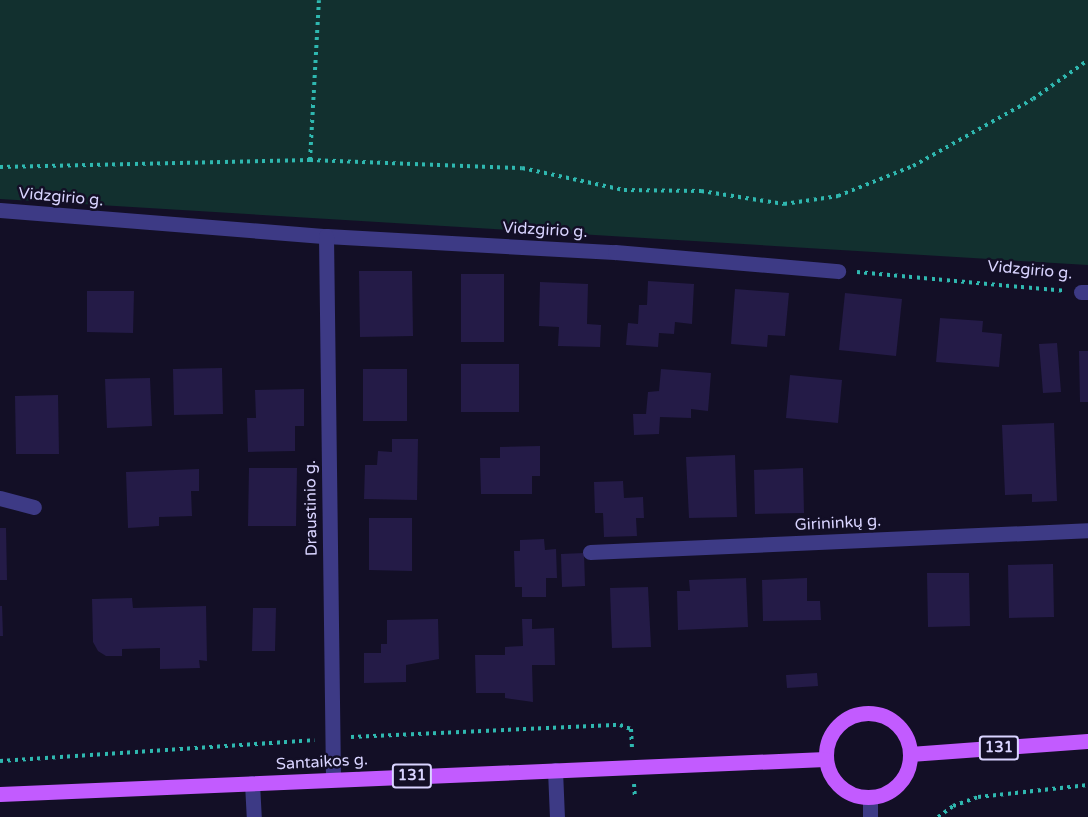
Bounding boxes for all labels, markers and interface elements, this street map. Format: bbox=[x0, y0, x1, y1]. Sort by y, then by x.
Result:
street label: Vidzgirio g. bbox=[18, 184, 104, 210]
street label: Vidzgirio g. bbox=[502, 218, 588, 242]
street label: Vidzgirio g. bbox=[987, 257, 1073, 283]
street label: Draustinio g. bbox=[301, 460, 321, 556]
street label: Girininkų g. bbox=[794, 511, 882, 535]
road number: 131 bbox=[978, 736, 1020, 760]
street label: Santaikos g. bbox=[276, 750, 368, 774]
road number: 131 bbox=[391, 764, 433, 788]

